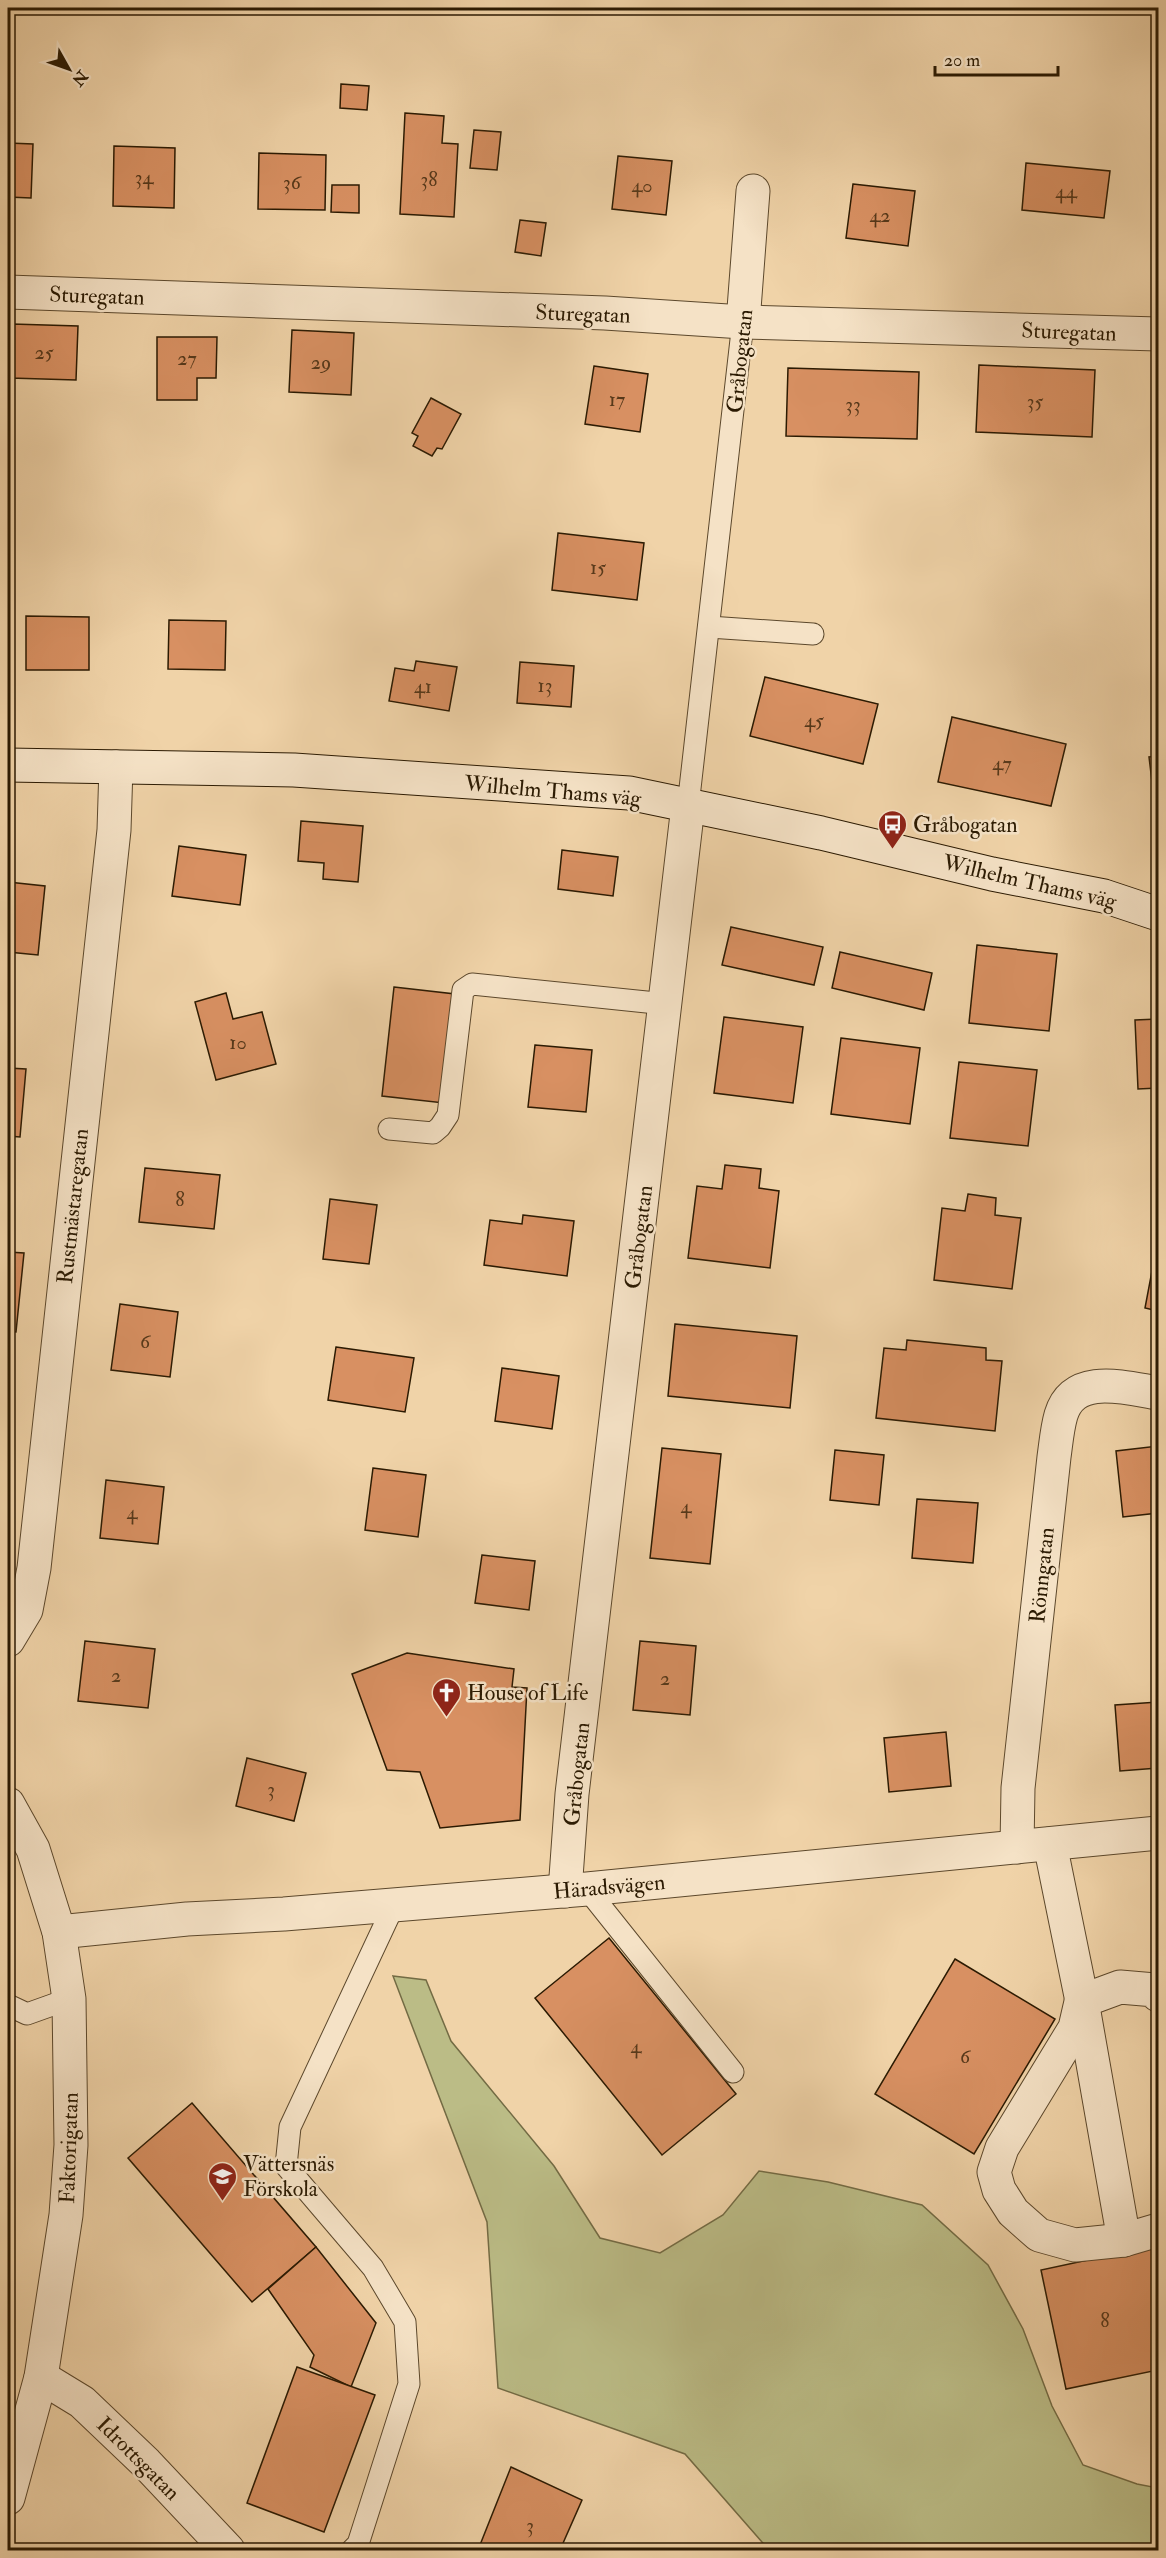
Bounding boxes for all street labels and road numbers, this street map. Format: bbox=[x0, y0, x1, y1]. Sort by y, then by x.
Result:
street label: Sturegatan bbox=[49, 280, 145, 312]
street label: Sturegatan bbox=[535, 298, 631, 330]
street label: Gråbogatan bbox=[721, 308, 759, 415]
street label: Sturegatan bbox=[1021, 316, 1117, 348]
street label: Wilhelm Thams väg bbox=[462, 769, 644, 813]
street label: Wilhelm Thams väg bbox=[939, 848, 1120, 916]
street label: Rustmästaregatan bbox=[51, 1127, 95, 1285]
street label: Gråbogatan bbox=[619, 1184, 659, 1291]
street label: Rönngatan bbox=[1023, 1526, 1061, 1624]
street label: Gråbogatan bbox=[558, 1721, 596, 1828]
street label: Häradsvägen bbox=[552, 1868, 666, 1906]
street label: Faktorigatan bbox=[53, 2092, 85, 2204]
street label: Idrottsgatan bbox=[90, 2411, 186, 2507]

